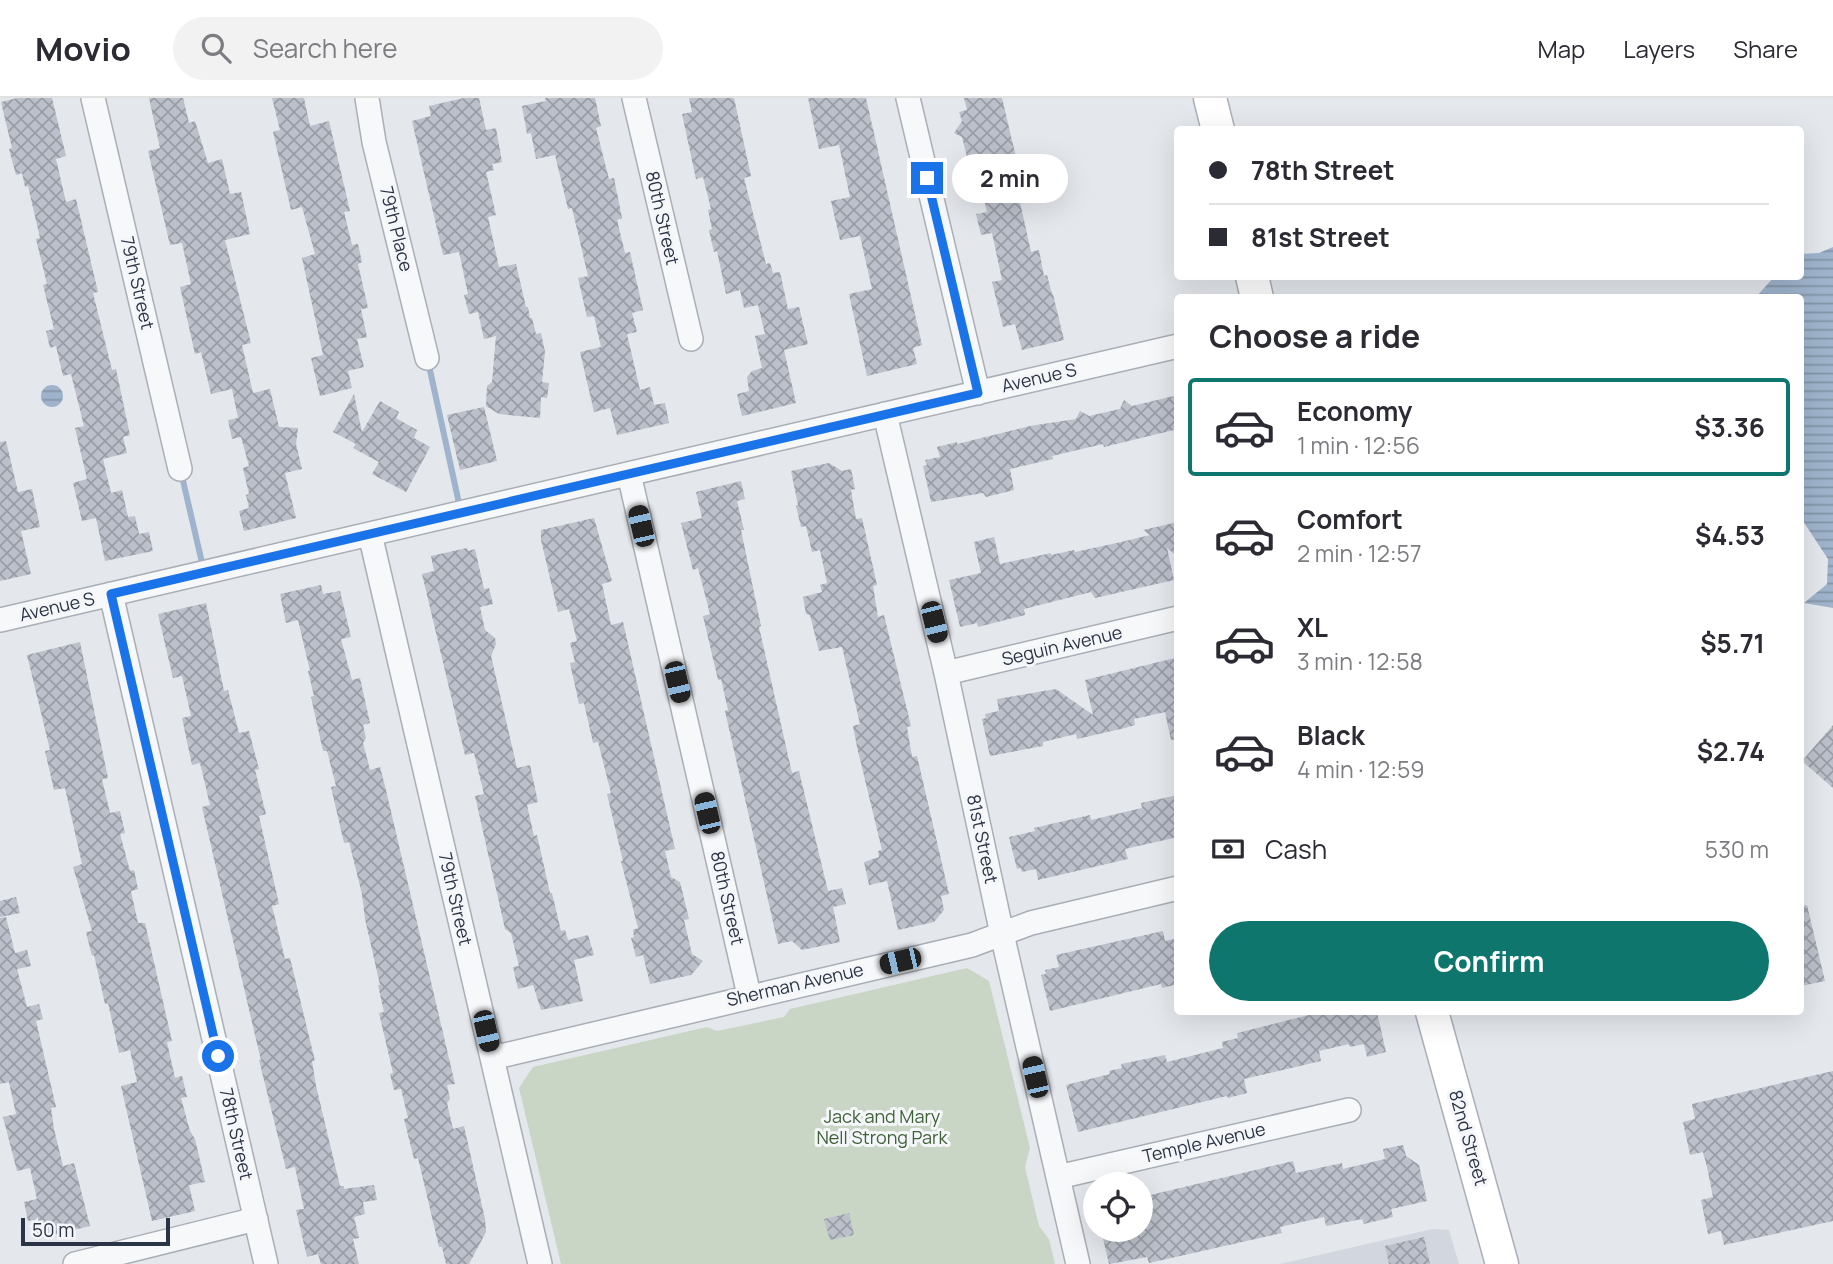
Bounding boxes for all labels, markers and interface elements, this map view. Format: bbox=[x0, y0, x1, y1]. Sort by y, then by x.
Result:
search box bbox=[173, 17, 663, 80]
text: Movio bbox=[35, 26, 131, 71]
icon: search bbox=[197, 29, 235, 67]
text: Search here bbox=[253, 30, 397, 66]
text: Map bbox=[1538, 32, 1585, 65]
text: Layers bbox=[1623, 32, 1695, 65]
text: Share bbox=[1733, 32, 1798, 65]
text: 78th Street bbox=[1251, 152, 1395, 188]
callout: 2 min bbox=[951, 154, 1067, 202]
route end bbox=[911, 162, 943, 194]
text: 2 min bbox=[980, 162, 1040, 194]
street label: 80th Street bbox=[641, 168, 685, 267]
street label: 79th Place bbox=[375, 184, 419, 274]
text: 81st Street bbox=[1251, 219, 1390, 255]
street label: 79th Street bbox=[116, 234, 160, 332]
text: Choose a ride bbox=[1209, 314, 1420, 358]
street label: Avenue S bbox=[999, 357, 1079, 397]
text: Economy bbox=[1297, 393, 1412, 429]
icon: car bbox=[1213, 396, 1276, 459]
text: $3.36 bbox=[1694, 409, 1765, 445]
text: 1 min · 12:56 bbox=[1297, 429, 1420, 461]
text: Comfort bbox=[1297, 501, 1403, 537]
car bbox=[627, 503, 656, 549]
icon: car bbox=[1213, 504, 1276, 567]
text: $4.53 bbox=[1695, 517, 1765, 553]
text: 2 min · 12:57 bbox=[1297, 537, 1421, 569]
street label: Avenue S bbox=[17, 586, 97, 626]
car bbox=[919, 599, 950, 645]
text: XL bbox=[1297, 609, 1328, 645]
icon: car bbox=[1213, 612, 1276, 675]
street label: Seguin Avenue bbox=[999, 619, 1124, 671]
text: $5.71 bbox=[1700, 625, 1765, 661]
text: 3 min · 12:58 bbox=[1297, 645, 1423, 677]
car bbox=[663, 659, 692, 705]
text: Black bbox=[1297, 717, 1365, 753]
icon: car bbox=[1213, 720, 1276, 783]
text: $2.74 bbox=[1697, 733, 1765, 769]
text: 4 min · 12:59 bbox=[1297, 753, 1425, 785]
car bbox=[693, 790, 722, 836]
street label: 81st Street bbox=[962, 792, 1004, 886]
icon: cash bbox=[1209, 830, 1247, 868]
text: Cash bbox=[1265, 831, 1327, 867]
text: 530 m bbox=[1705, 833, 1769, 865]
street label: 80th Street bbox=[706, 848, 750, 947]
street label: 79th Street bbox=[434, 850, 478, 948]
button: Confirm bbox=[1209, 921, 1769, 1001]
car bbox=[878, 946, 923, 976]
street label: Sherman Avenue bbox=[724, 957, 866, 1011]
car bbox=[472, 1008, 501, 1054]
route start bbox=[202, 1040, 234, 1072]
car bbox=[1021, 1054, 1050, 1100]
street label: 78th Street bbox=[215, 1085, 259, 1182]
street label: 82nd Street bbox=[1444, 1087, 1494, 1188]
park label: Jack and Mary Nell Strong Park bbox=[817, 1104, 949, 1149]
street label: Temple Avenue bbox=[1140, 1116, 1268, 1168]
map controls bbox=[1083, 1172, 1153, 1242]
button: locate bbox=[1083, 1172, 1153, 1242]
scale bar bbox=[21, 1215, 170, 1247]
text: 50 m bbox=[32, 1217, 74, 1243]

